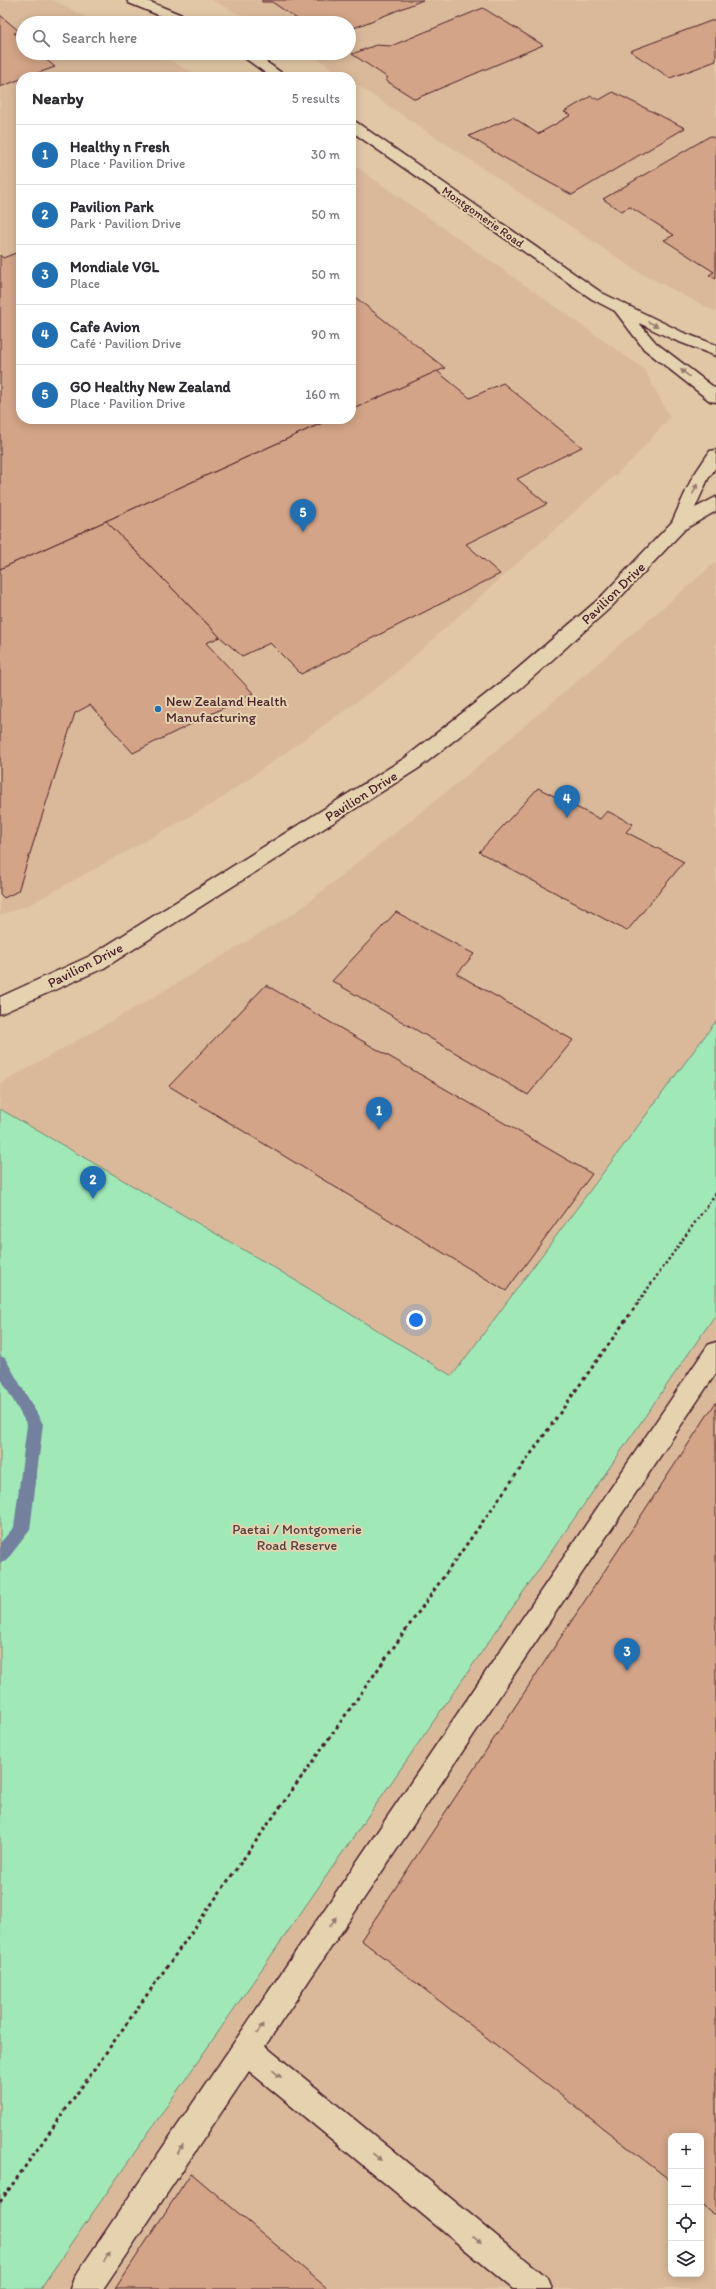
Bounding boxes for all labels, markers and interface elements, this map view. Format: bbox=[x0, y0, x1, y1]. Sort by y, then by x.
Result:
search box bbox=[16, 16, 356, 60]
icon: search bbox=[30, 27, 52, 49]
text: Search here bbox=[62, 29, 137, 47]
text: Nearby bbox=[32, 88, 84, 108]
text: 5 results bbox=[292, 91, 340, 106]
text: Healthy n Fresh bbox=[70, 138, 170, 156]
text: 1 bbox=[42, 147, 48, 162]
text: 30 m bbox=[311, 147, 340, 162]
text: Place · Pavilion Drive bbox=[70, 156, 185, 171]
street label: Montgomerie Road bbox=[439, 183, 527, 251]
text: Pavilion Park bbox=[70, 198, 154, 216]
text: 2 bbox=[42, 207, 48, 222]
text: 50 m bbox=[311, 207, 340, 222]
text: Park · Pavilion Drive bbox=[70, 216, 181, 231]
text: Mondiale VGL bbox=[70, 258, 159, 276]
text: 3 bbox=[41, 267, 49, 282]
text: 50 m bbox=[311, 267, 340, 282]
text: Place bbox=[70, 276, 100, 291]
text: Cafe Avion bbox=[70, 318, 140, 336]
one-way arrow bbox=[647, 321, 659, 327]
text: 4 bbox=[41, 327, 49, 342]
text: 90 m bbox=[311, 327, 340, 342]
text: Café · Pavilion Drive bbox=[70, 336, 181, 351]
one-way arrow bbox=[679, 369, 690, 378]
text: GO Healthy New Zealand bbox=[70, 378, 231, 396]
text: 5 bbox=[42, 387, 48, 402]
text: 160 m bbox=[305, 387, 340, 402]
text: Place · Pavilion Drive bbox=[70, 396, 185, 411]
one-way arrow bbox=[692, 483, 698, 495]
pin: 5 bbox=[290, 499, 316, 532]
street label: Pavilion Drive bbox=[578, 559, 649, 628]
place label: New Zealand Health Manufacturing bbox=[166, 693, 288, 726]
marker: New Zealand Health Manufacturing bbox=[153, 704, 163, 714]
street label: Pavilion Drive bbox=[322, 767, 401, 825]
pin: 4 bbox=[554, 785, 580, 818]
street label: Pavilion Drive bbox=[45, 939, 126, 992]
pin: 1 bbox=[366, 1097, 392, 1130]
pin: 2 bbox=[80, 1166, 106, 1199]
your location bbox=[406, 1310, 426, 1330]
park label: Paetai / Montgomerie Road Reserve bbox=[232, 1521, 362, 1554]
pin: 3 bbox=[614, 1638, 640, 1671]
one-way arrow bbox=[329, 1916, 337, 1927]
one-way arrow bbox=[256, 2024, 264, 2035]
one-way arrow bbox=[271, 2070, 282, 2079]
map controls bbox=[668, 2133, 704, 2277]
button: + bbox=[668, 2133, 704, 2169]
one-way arrow bbox=[176, 2144, 184, 2154]
one-way arrow bbox=[372, 2153, 382, 2162]
button: − bbox=[668, 2169, 704, 2205]
button: locate bbox=[668, 2205, 704, 2241]
one-way arrow bbox=[472, 2235, 483, 2244]
button: layers bbox=[668, 2241, 704, 2277]
one-way arrow bbox=[103, 2251, 111, 2262]

